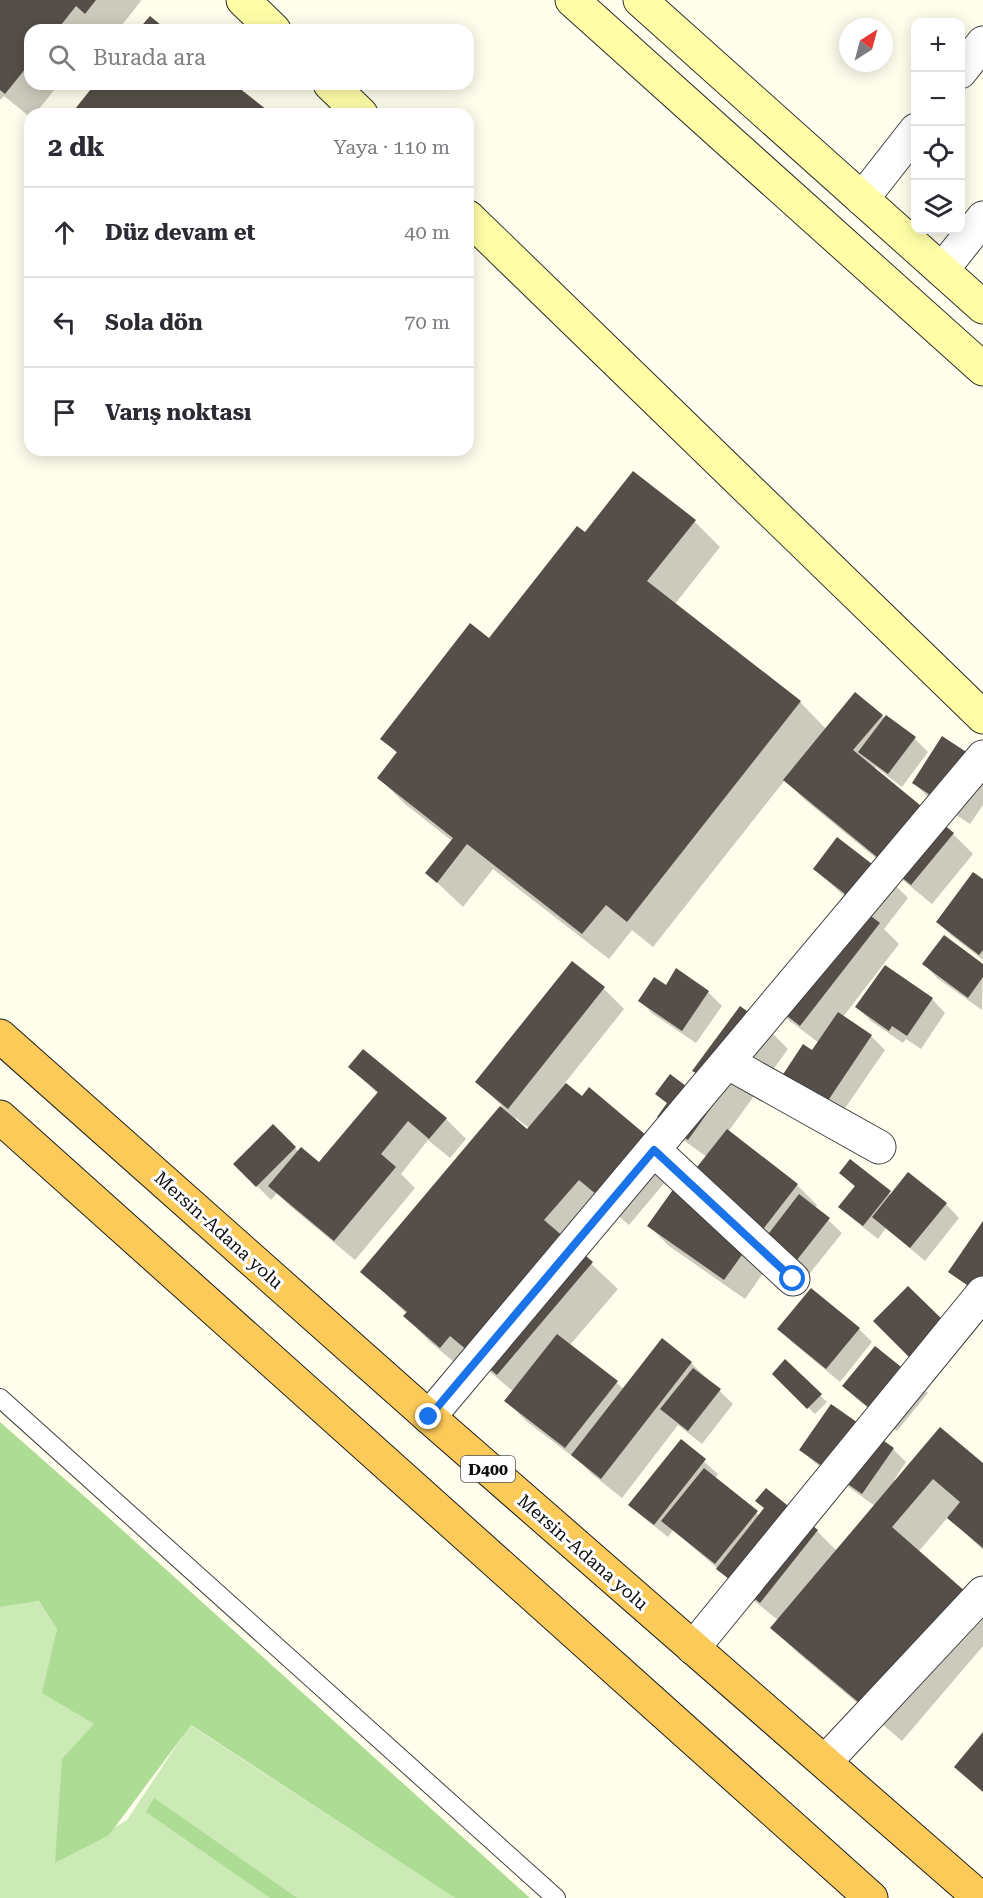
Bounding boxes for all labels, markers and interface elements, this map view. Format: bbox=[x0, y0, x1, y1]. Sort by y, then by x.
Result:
north arrow bbox=[839, 18, 893, 72]
map controls bbox=[911, 18, 965, 234]
button: + bbox=[911, 18, 965, 72]
search box bbox=[24, 24, 474, 90]
icon: search bbox=[45, 41, 78, 74]
text: Burada ara bbox=[93, 45, 206, 70]
button: − bbox=[911, 72, 965, 126]
button: locate bbox=[911, 126, 965, 180]
text: 2 dk bbox=[48, 132, 104, 162]
text: Yaya · 110 m bbox=[333, 135, 450, 159]
button: layers bbox=[911, 180, 965, 234]
icon: ahead bbox=[48, 216, 81, 249]
text: Düz devam et bbox=[105, 220, 256, 245]
text: 40 m bbox=[404, 220, 450, 244]
icon: left bbox=[48, 306, 81, 339]
text: Sola dön bbox=[105, 310, 203, 335]
text: 70 m bbox=[404, 310, 450, 334]
icon: arrive bbox=[48, 396, 81, 429]
text: Varış noktası bbox=[105, 400, 251, 425]
street label: Mersin-Adana yolu bbox=[151, 1167, 287, 1293]
route start bbox=[779, 1265, 805, 1291]
route end bbox=[415, 1403, 441, 1429]
road number: D400 bbox=[461, 1456, 515, 1482]
street label: Mersin-Adana yolu bbox=[514, 1490, 652, 1614]

